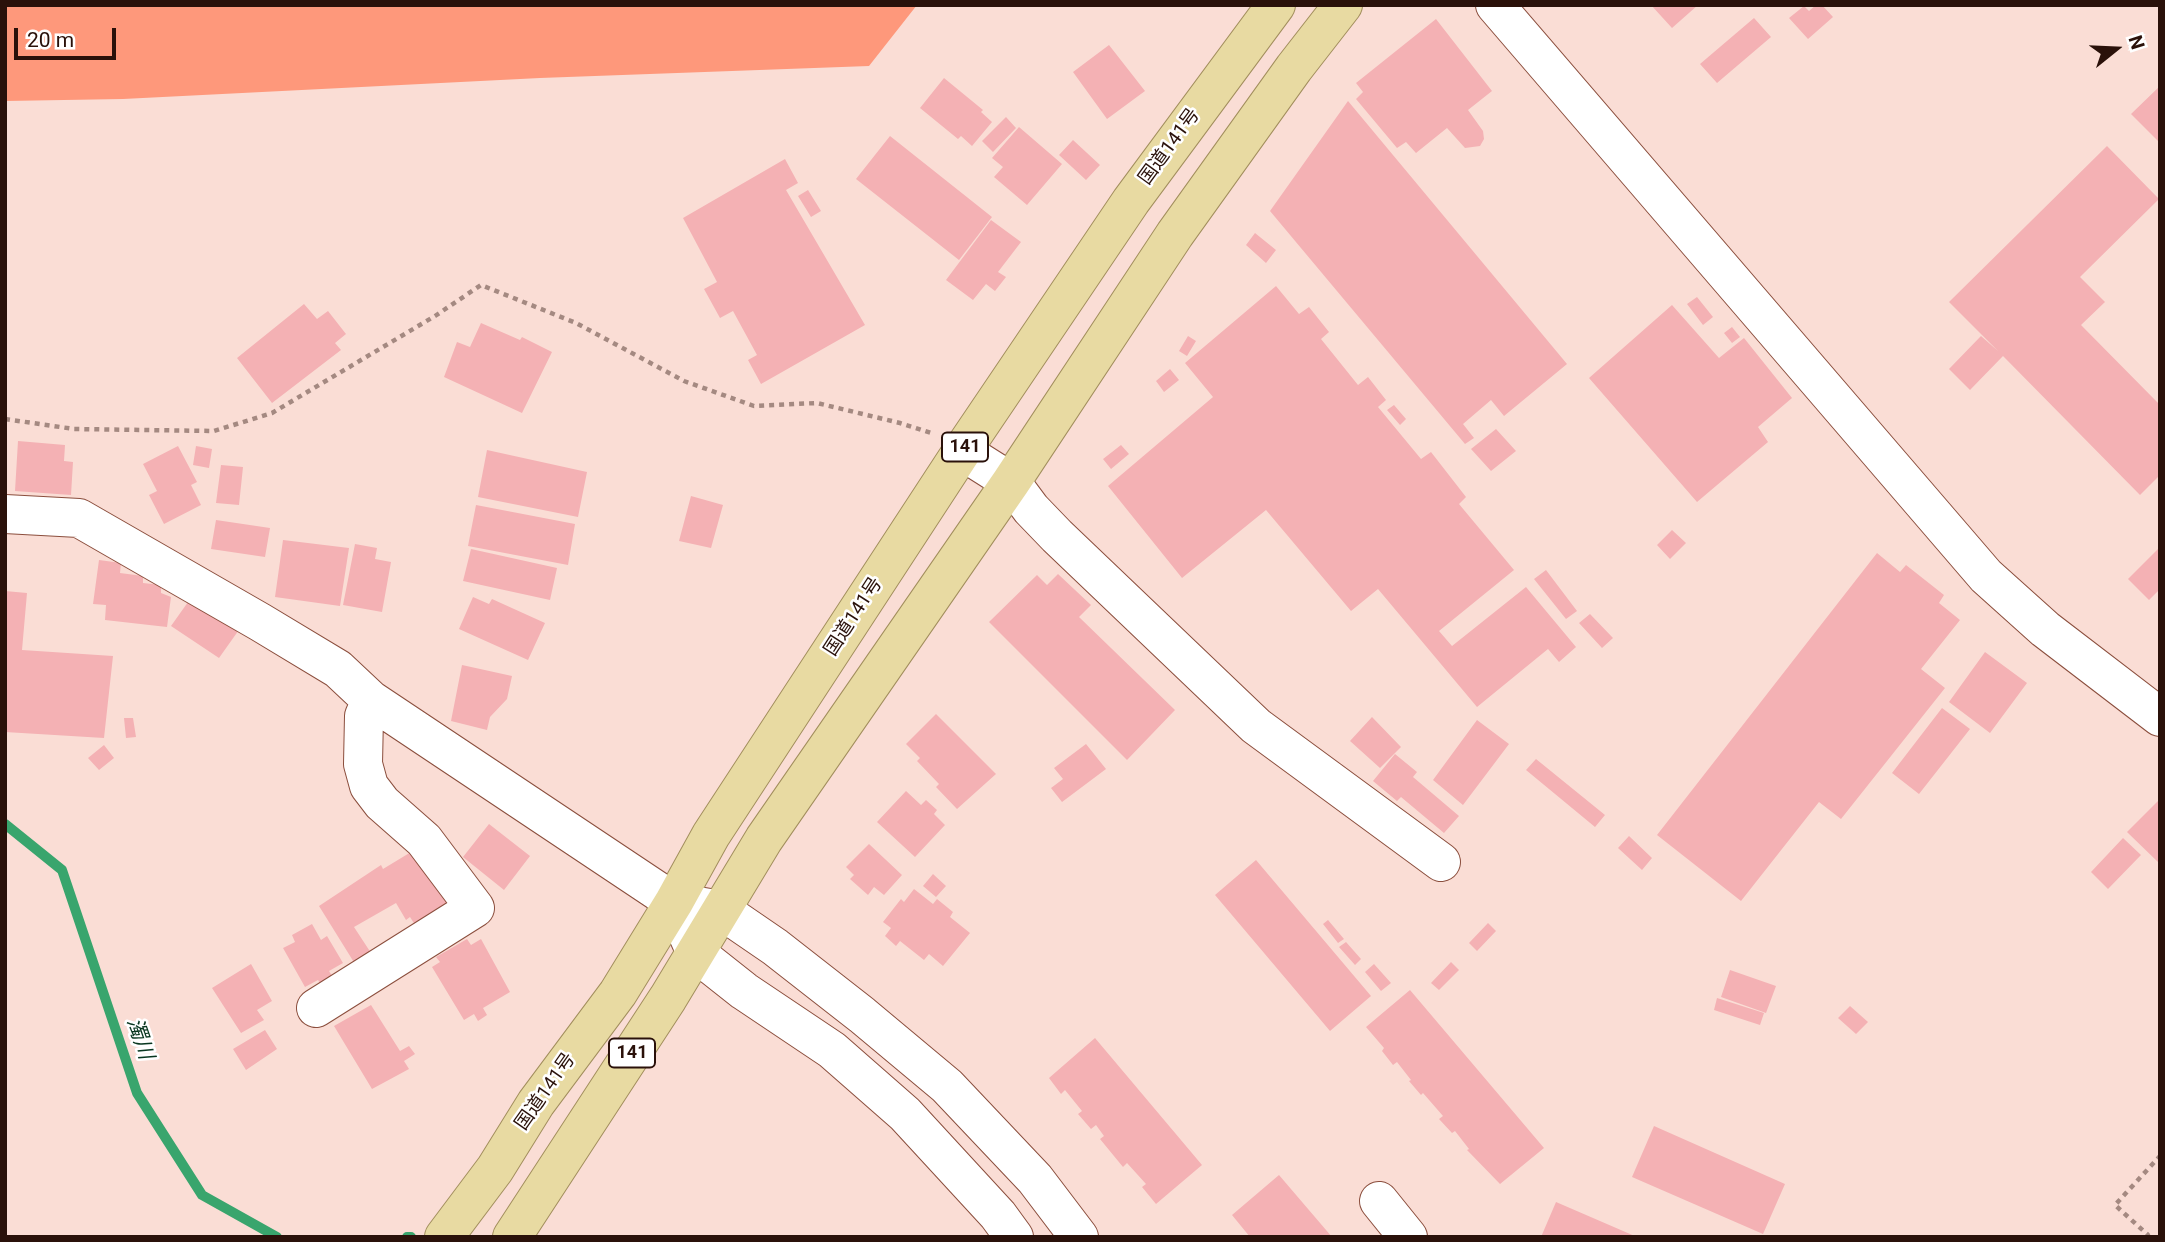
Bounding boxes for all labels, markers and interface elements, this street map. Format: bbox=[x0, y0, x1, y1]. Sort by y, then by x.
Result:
scale bar bbox=[18, 14, 119, 58]
north arrow bbox=[2081, 14, 2151, 84]
text: 20 m bbox=[27, 28, 74, 52]
text: N bbox=[2123, 32, 2149, 52]
street label: 国道141号 bbox=[1135, 104, 1205, 190]
road number: 141 bbox=[942, 432, 988, 462]
street label: 国道141号 bbox=[820, 573, 888, 661]
water label: 濁川 bbox=[120, 1015, 158, 1063]
road number: 141 bbox=[609, 1038, 655, 1068]
street label: 国道141号 bbox=[511, 1049, 581, 1135]

